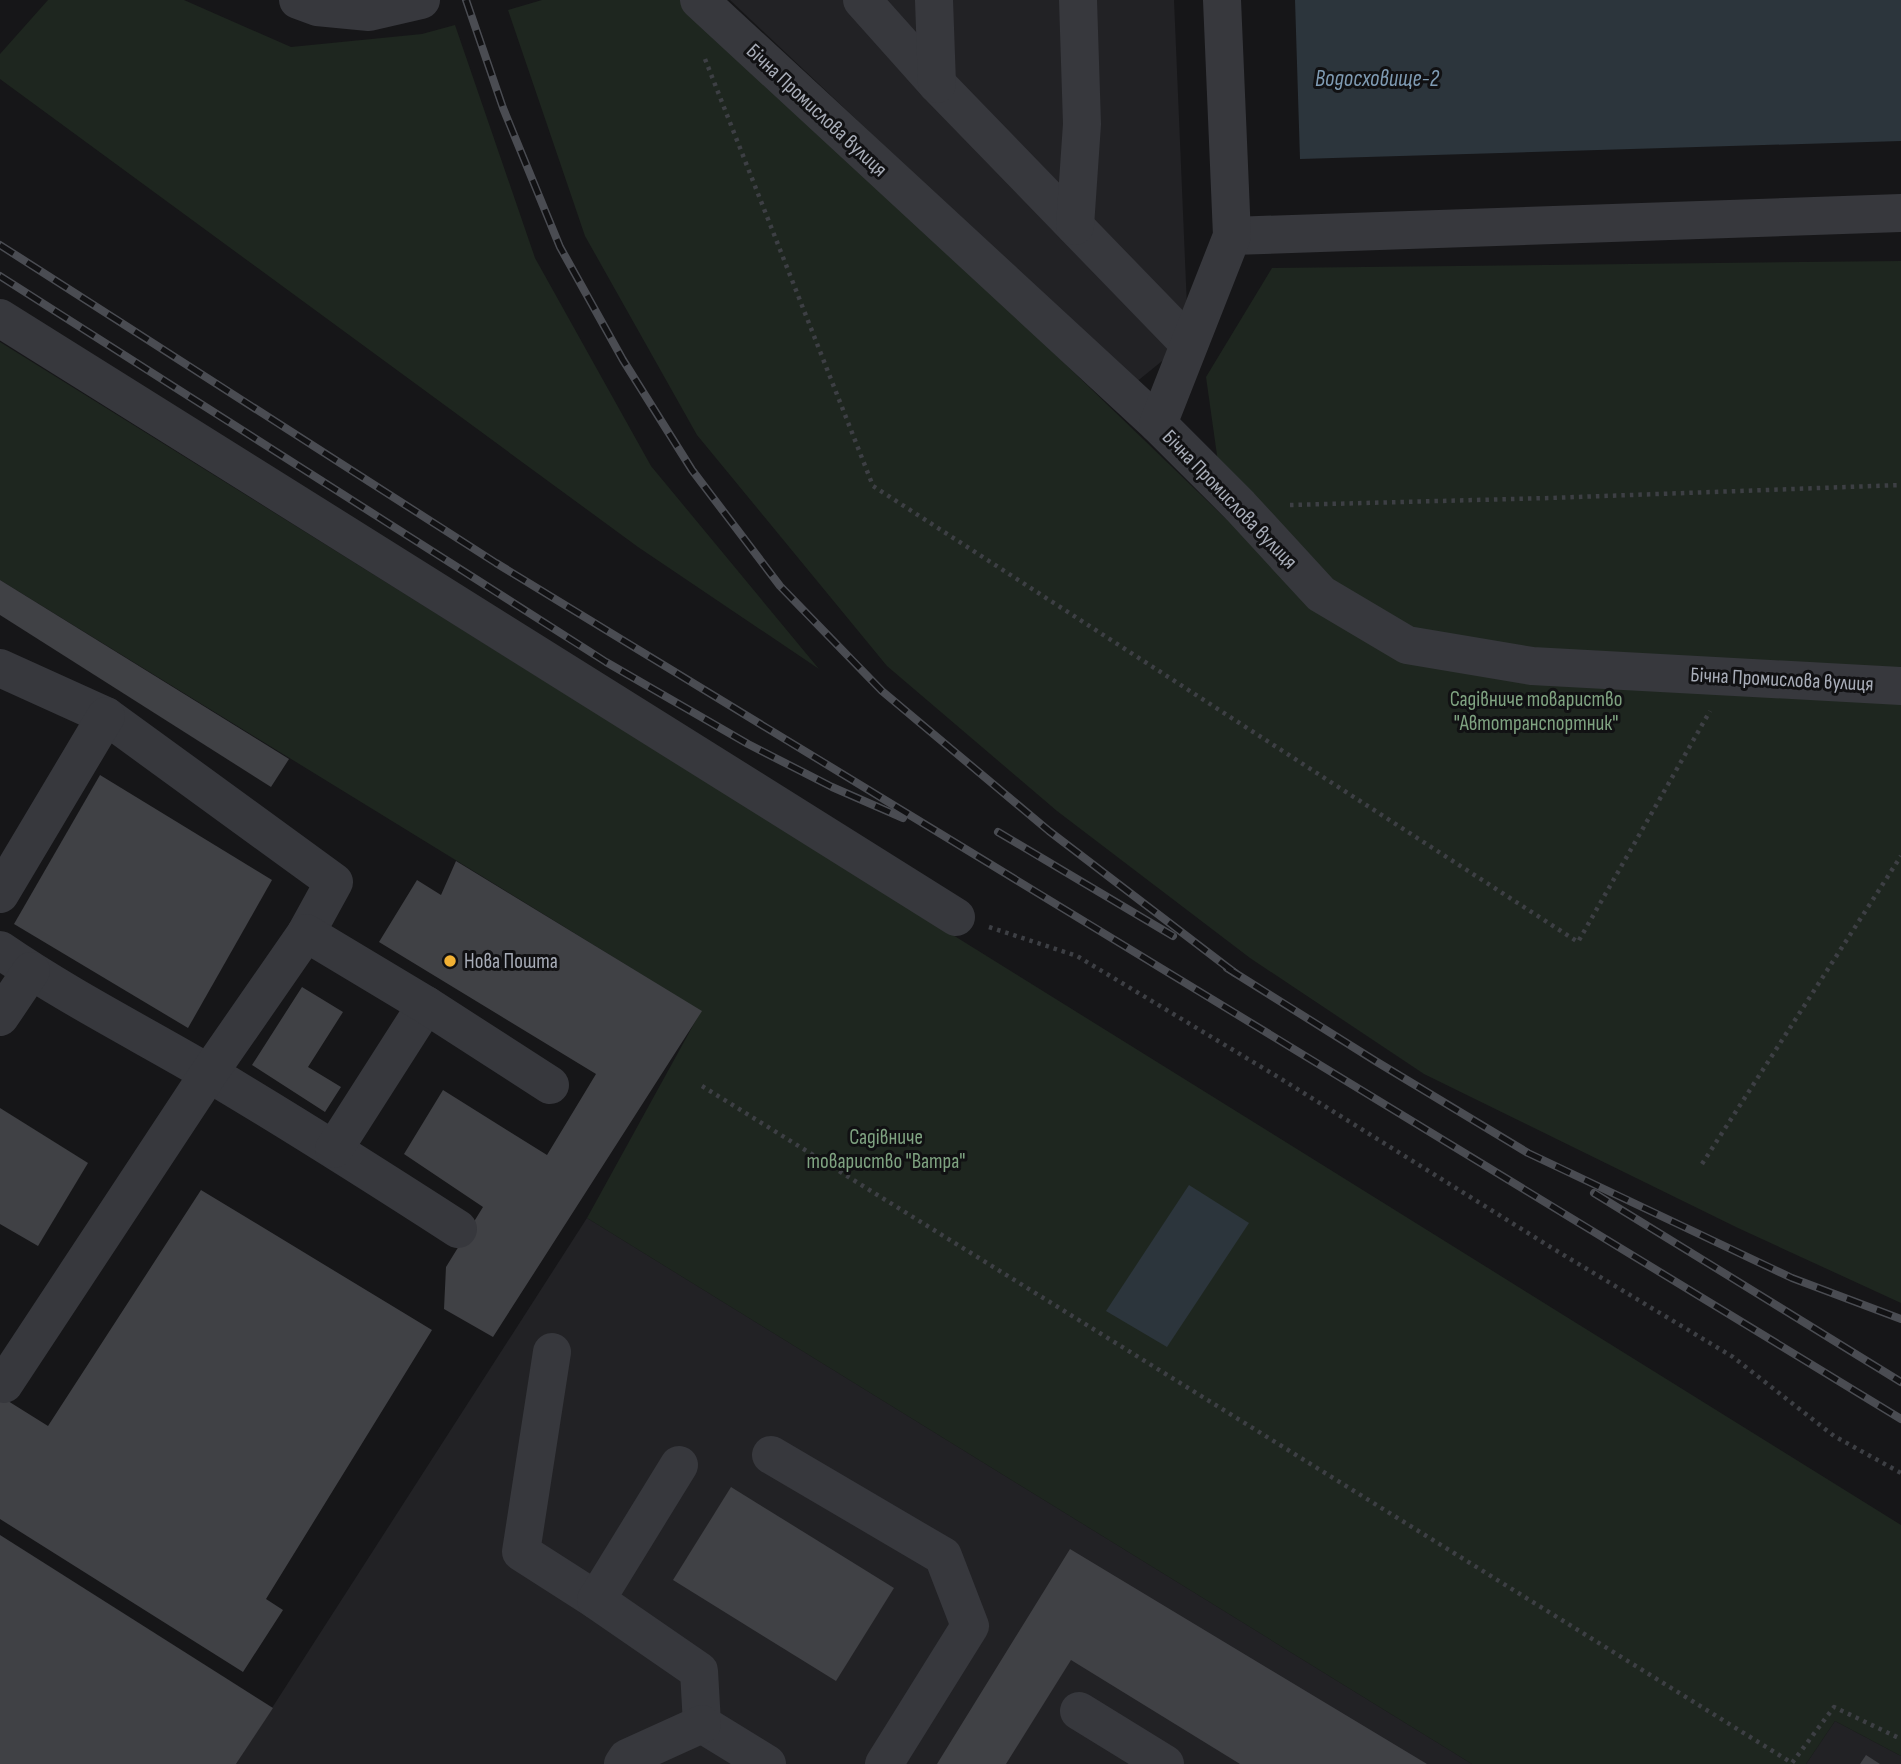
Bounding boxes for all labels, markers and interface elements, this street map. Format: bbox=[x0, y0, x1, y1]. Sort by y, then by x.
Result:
street label: Бічна Промислова вулиця bbox=[741, 39, 892, 182]
water label: Водосховище-2 bbox=[1315, 65, 1440, 93]
street label: Бічна Промислова вулиця bbox=[1157, 425, 1302, 574]
street label: Бічна Промислова вулиця bbox=[1690, 662, 1874, 697]
park label: Садівниче товариство "Автотранспортник" bbox=[1450, 687, 1622, 736]
place label: Нова Пошта bbox=[464, 949, 558, 974]
marker: Нова Пошта bbox=[442, 953, 458, 969]
park label: Садівниче товариство "Ватра" bbox=[806, 1125, 966, 1174]

